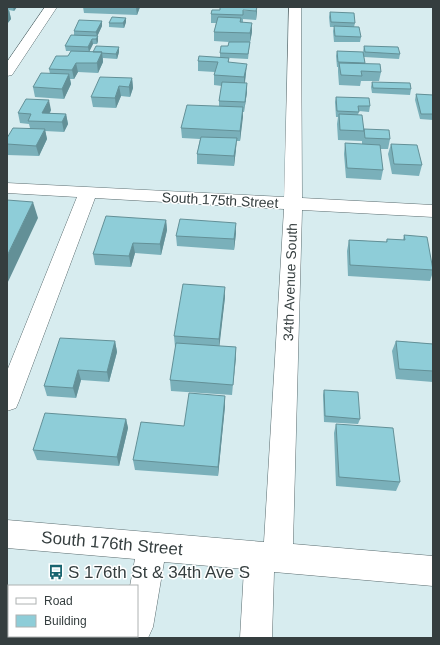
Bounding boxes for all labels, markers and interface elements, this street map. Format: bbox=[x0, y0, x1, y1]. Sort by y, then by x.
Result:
street label: South 175th Street bbox=[161, 189, 279, 211]
street label: 34th Avenue South bbox=[280, 223, 300, 341]
street label: South 176th Street bbox=[41, 528, 184, 559]
bus stop icon: S 176th St & 34th Ave S bbox=[47, 563, 65, 581]
place label: S 176th St & 34th Ave S bbox=[68, 563, 250, 582]
legend bbox=[8, 585, 138, 637]
text: Road bbox=[44, 594, 73, 608]
text: Building bbox=[44, 614, 87, 628]

